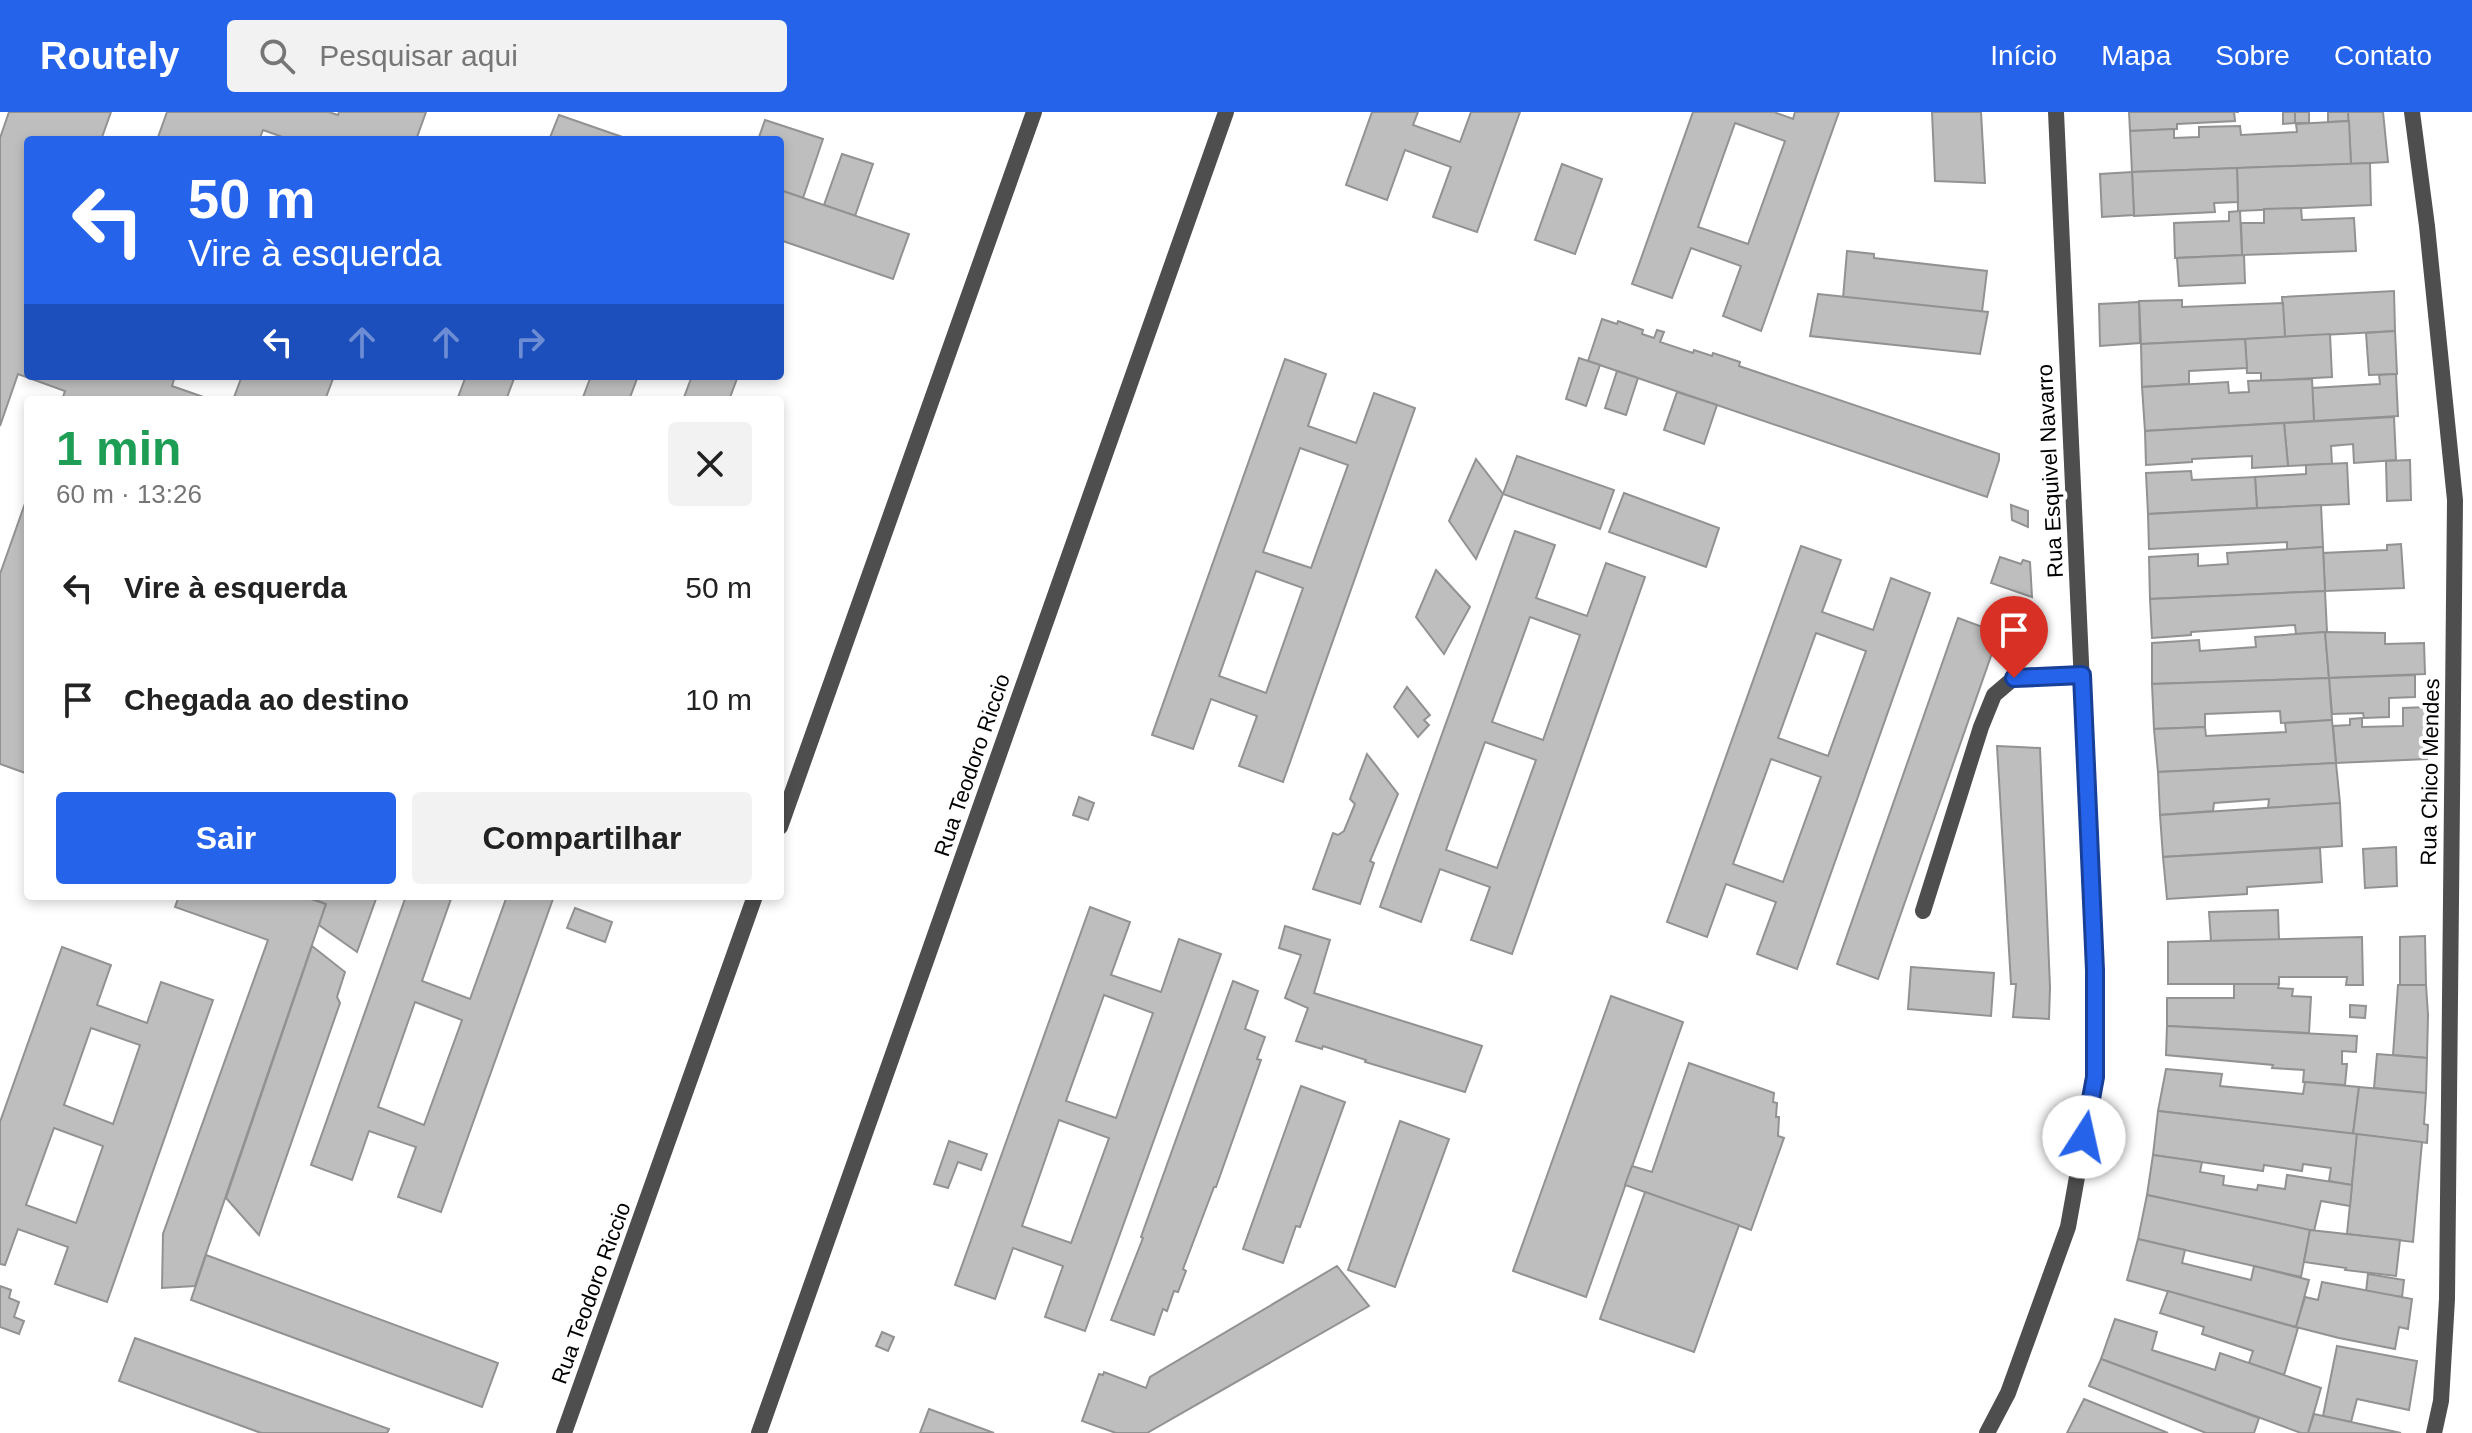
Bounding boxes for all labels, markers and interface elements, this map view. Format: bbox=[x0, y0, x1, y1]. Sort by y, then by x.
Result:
search box bbox=[227, 20, 787, 92]
icon: search bbox=[255, 34, 299, 78]
text: Routely bbox=[40, 35, 179, 77]
text: Pesquisar aqui bbox=[319, 39, 518, 72]
text: Início bbox=[1990, 40, 2057, 71]
text: Mapa bbox=[2101, 40, 2171, 71]
text: Sobre bbox=[2215, 40, 2290, 71]
text: Contato bbox=[2334, 40, 2432, 71]
text: 50 m bbox=[188, 167, 316, 230]
icon: left bbox=[56, 168, 160, 272]
text: Vire à esquerda bbox=[188, 233, 442, 274]
icon: left bbox=[256, 320, 300, 364]
icon: ahead bbox=[340, 320, 384, 364]
icon: ahead bbox=[424, 320, 468, 364]
icon: right bbox=[508, 320, 552, 364]
street label: Rua Esquivel Navarro bbox=[2032, 364, 2068, 578]
text: 1 min bbox=[56, 422, 181, 475]
button: close bbox=[668, 422, 752, 506]
text: 60 m · 13:26 bbox=[56, 479, 202, 509]
icon: left bbox=[56, 566, 100, 610]
text: Vire à esquerda bbox=[124, 571, 347, 604]
text: 50 m bbox=[685, 571, 752, 604]
pin bbox=[1980, 596, 2048, 678]
icon: arrive bbox=[1992, 608, 2036, 652]
street label: Rua Teodoro Riccio bbox=[929, 670, 1015, 860]
icon: arrive bbox=[56, 678, 100, 722]
street label: Rua Chico Mendes bbox=[2416, 678, 2444, 866]
text: Chegada ao destino bbox=[124, 683, 409, 716]
text: 10 m bbox=[685, 683, 752, 716]
button: Sair bbox=[56, 792, 396, 884]
button: Compartilhar bbox=[412, 792, 752, 884]
position arrow bbox=[2042, 1095, 2126, 1179]
street label: Rua Teodoro Riccio bbox=[546, 1199, 636, 1387]

